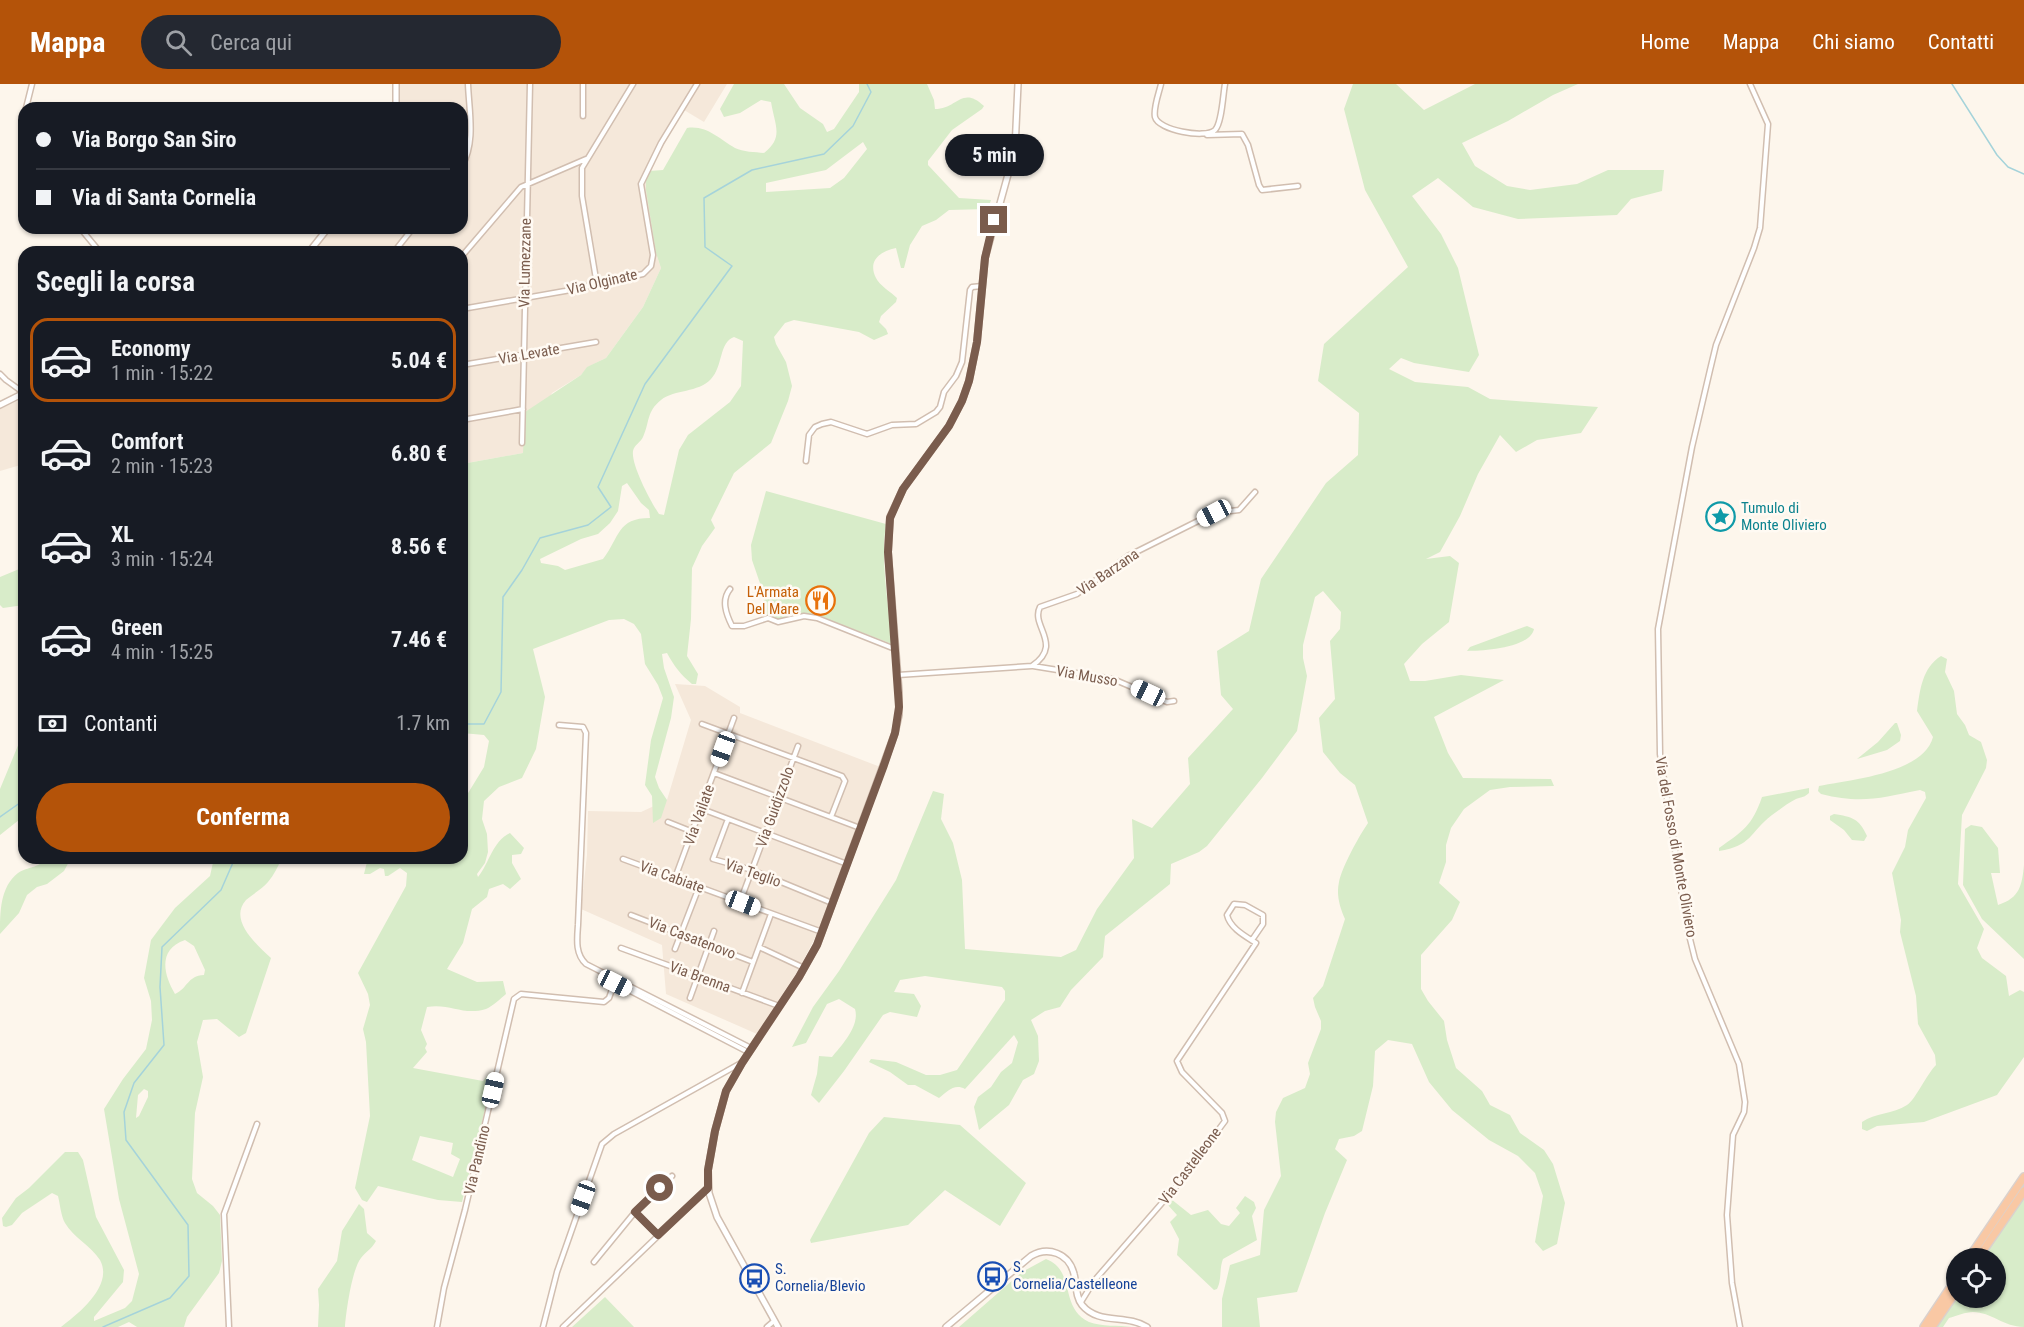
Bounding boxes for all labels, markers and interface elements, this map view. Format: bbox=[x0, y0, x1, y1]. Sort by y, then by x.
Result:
search box bbox=[141, 15, 561, 69]
text: Mappa bbox=[30, 26, 105, 59]
icon: search bbox=[162, 26, 195, 59]
text: Cerca qui bbox=[210, 30, 292, 55]
text: Home bbox=[1640, 30, 1690, 54]
text: Mappa bbox=[1723, 30, 1779, 54]
text: Chi siamo bbox=[1812, 30, 1895, 54]
text: Contatti bbox=[1928, 30, 1994, 54]
text: Via Borgo San Siro bbox=[72, 127, 237, 152]
callout: 5 min bbox=[944, 133, 1044, 175]
text: 5 min bbox=[972, 143, 1017, 167]
text: Via di Santa Cornelia bbox=[72, 185, 256, 210]
route end bbox=[980, 206, 1007, 233]
street label: Via Lumezzane bbox=[515, 218, 535, 308]
street label: Via Olginate bbox=[565, 265, 639, 299]
text: Scegli la corsa bbox=[36, 266, 195, 298]
icon: car bbox=[39, 333, 93, 387]
text: Economy bbox=[111, 336, 191, 361]
street label: Via Levate bbox=[497, 340, 561, 368]
text: 5.04 € bbox=[391, 348, 447, 373]
text: 1 min · 15:22 bbox=[111, 361, 213, 385]
icon: car bbox=[39, 426, 93, 480]
text: Comfort bbox=[111, 429, 184, 454]
text: 6.80 € bbox=[391, 441, 447, 466]
text: 2 min · 15:23 bbox=[111, 454, 213, 478]
car bbox=[1194, 497, 1234, 529]
place label: Tumulo di Monte Oliviero bbox=[1741, 499, 1827, 534]
place icon: Tumulo di Monte Oliviero bbox=[1704, 501, 1736, 533]
icon: car bbox=[39, 519, 93, 573]
text: XL bbox=[111, 522, 134, 547]
text: 8.56 € bbox=[391, 534, 447, 559]
street label: Via Barzana bbox=[1074, 545, 1142, 599]
text: 3 min · 15:24 bbox=[111, 547, 213, 571]
place label: L'Armata Del Mare bbox=[747, 583, 799, 618]
restaurant icon: L'Armata Del Mare bbox=[804, 585, 836, 617]
icon: car bbox=[39, 612, 93, 666]
text: Green bbox=[111, 615, 163, 640]
text: 7.46 € bbox=[391, 627, 447, 652]
text: 4 min · 15:25 bbox=[111, 640, 213, 664]
street label: Via Musso bbox=[1055, 662, 1119, 690]
car bbox=[1128, 677, 1168, 709]
icon: cash bbox=[36, 707, 69, 740]
text: Contanti bbox=[84, 711, 157, 736]
text: 1.7 km bbox=[396, 711, 450, 735]
car bbox=[708, 729, 738, 769]
street label: Via del Fosso di Monte Oliviero bbox=[1651, 755, 1701, 939]
street label: Via Guidizzolo bbox=[752, 764, 798, 850]
street label: Via Vailate bbox=[680, 782, 718, 848]
button: Conferma bbox=[36, 783, 450, 852]
street label: Via Teglio bbox=[723, 855, 783, 891]
street label: Via Cabiate bbox=[637, 857, 707, 897]
car bbox=[723, 888, 763, 918]
street label: Via Casatenovo bbox=[646, 913, 738, 963]
street label: Via Brenna bbox=[667, 958, 733, 996]
car bbox=[595, 967, 635, 999]
car bbox=[480, 1070, 506, 1110]
street label: Via Pandino bbox=[460, 1123, 494, 1197]
street label: Via Castelleone bbox=[1155, 1124, 1225, 1208]
route start bbox=[646, 1174, 673, 1201]
car bbox=[568, 1178, 598, 1218]
map controls bbox=[1946, 1248, 2006, 1308]
button: locate bbox=[1946, 1248, 2006, 1308]
place label: S. Cornelia/Castelleone bbox=[1013, 1258, 1137, 1293]
place label: S. Cornelia/Blevio bbox=[775, 1260, 866, 1295]
bus stop icon: S. Cornelia/Castelleone bbox=[976, 1260, 1008, 1292]
bus stop icon: S. Cornelia/Blevio bbox=[738, 1262, 770, 1294]

